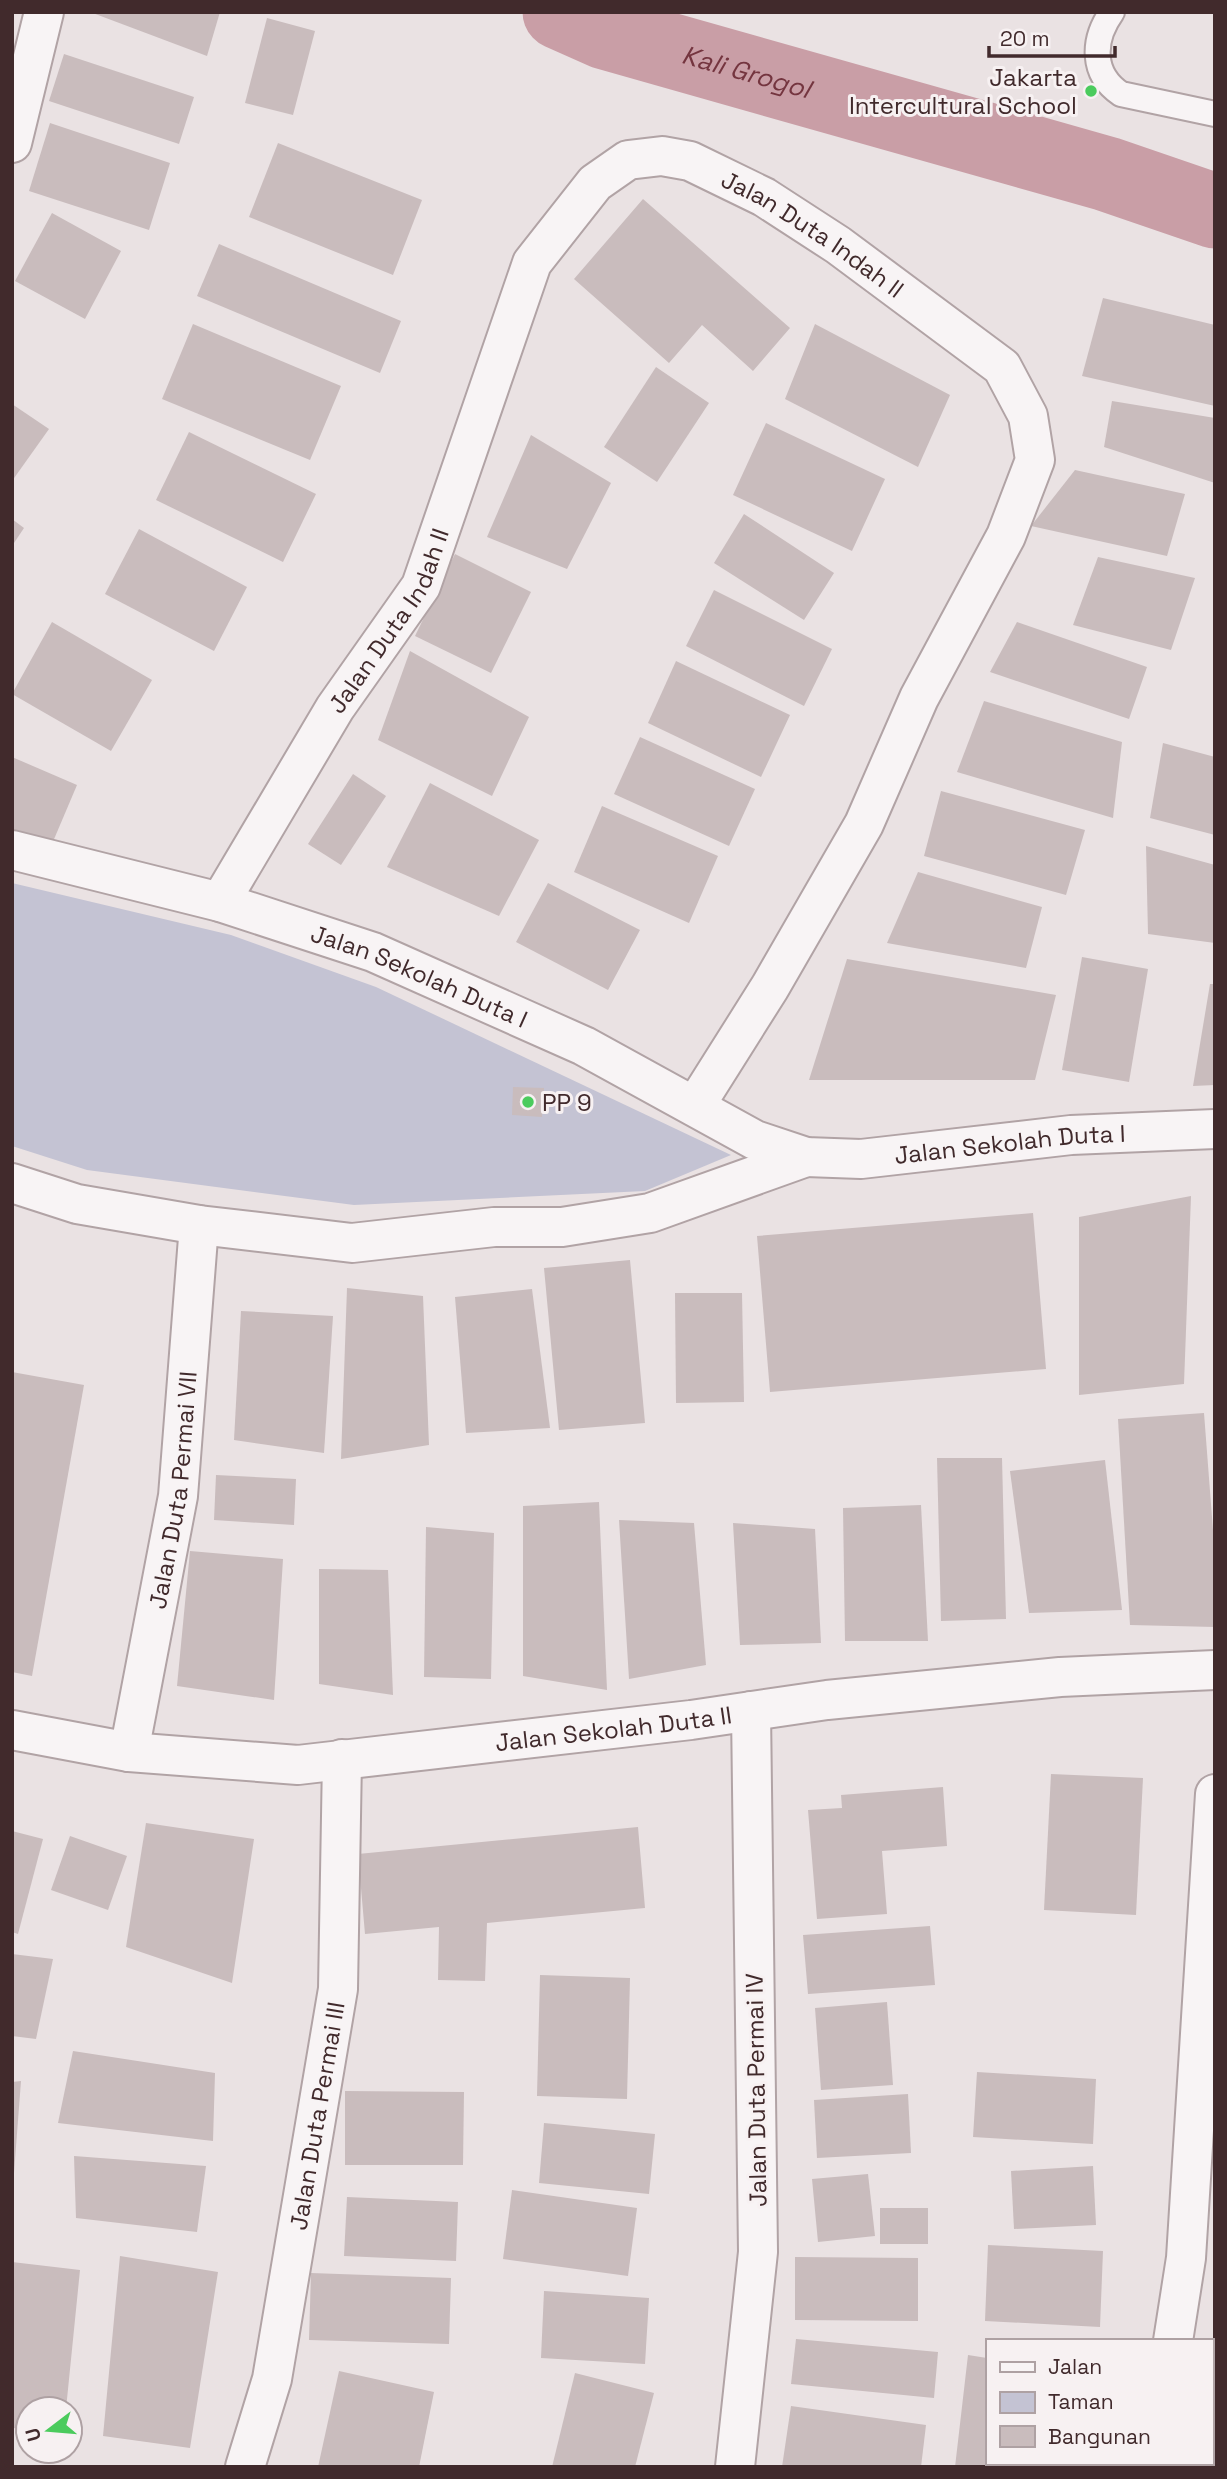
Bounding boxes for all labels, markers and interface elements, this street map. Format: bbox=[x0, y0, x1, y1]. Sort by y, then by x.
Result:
scale bar bbox=[989, 14, 1115, 58]
text: 20 m bbox=[1000, 25, 1050, 52]
water label: Kali Grogol bbox=[678, 38, 817, 107]
place label: Jakarta Intercultural School bbox=[849, 62, 1077, 121]
marker: Jakarta Intercultural School bbox=[1083, 83, 1099, 99]
street label: Jalan Duta Indah II bbox=[716, 163, 910, 304]
street label: Jalan Duta Indah II bbox=[321, 524, 455, 719]
street label: Jalan Sekolah Duta I bbox=[307, 917, 533, 1034]
place label: PP 9 bbox=[542, 1087, 592, 1118]
marker: PP 9 bbox=[520, 1094, 536, 1110]
street label: Jalan Sekolah Duta I bbox=[893, 1117, 1126, 1171]
street label: Jalan Duta Permai VII bbox=[141, 1370, 203, 1611]
street label: Jalan Sekolah Duta II bbox=[493, 1699, 734, 1758]
street label: Jalan Duta Permai IV bbox=[738, 1973, 774, 2207]
street label: Jalan Duta Permai III bbox=[282, 1999, 351, 2232]
legend bbox=[986, 2339, 1213, 2465]
text: Jalan bbox=[1048, 2353, 1102, 2380]
text: Taman bbox=[1048, 2388, 1114, 2415]
north arrow bbox=[14, 2395, 84, 2465]
text: Bangunan bbox=[1048, 2423, 1151, 2450]
text: U bbox=[19, 2425, 47, 2444]

